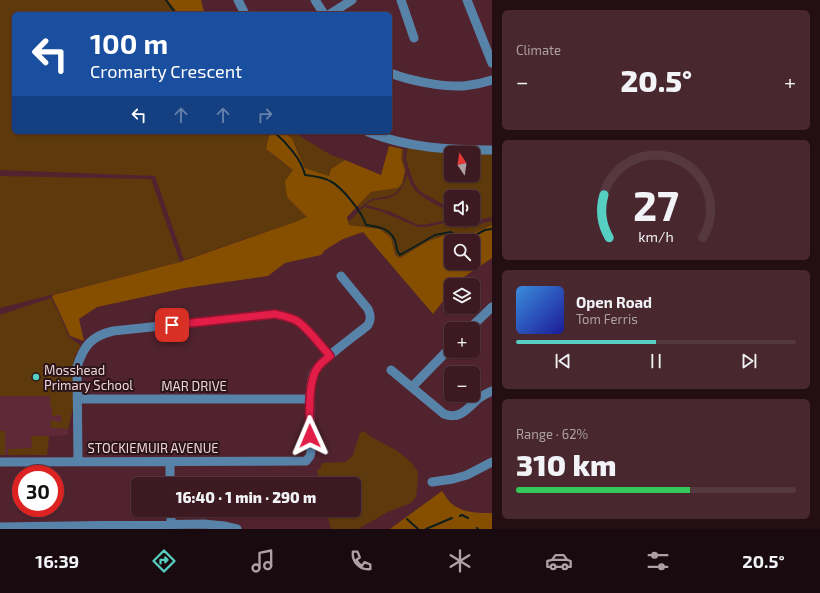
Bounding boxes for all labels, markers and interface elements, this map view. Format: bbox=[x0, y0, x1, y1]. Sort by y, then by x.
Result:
text: 100 m bbox=[90, 26, 168, 60]
icon: left bbox=[24, 28, 76, 80]
text: Climate bbox=[516, 42, 561, 58]
text: Cromarty Crescent bbox=[90, 60, 242, 82]
text: 20.5° bbox=[621, 62, 692, 98]
text: − bbox=[516, 68, 529, 94]
text: + bbox=[784, 68, 796, 94]
icon: left bbox=[128, 104, 150, 126]
icon: ahead bbox=[170, 104, 192, 126]
icon: ahead bbox=[212, 104, 234, 126]
icon: right bbox=[254, 104, 276, 126]
north arrow bbox=[444, 146, 480, 182]
map controls bbox=[444, 146, 480, 402]
text: 27 bbox=[633, 178, 679, 228]
button: sound bbox=[444, 190, 480, 226]
text: km/h bbox=[638, 227, 674, 244]
button: search bbox=[444, 234, 480, 270]
button: layers bbox=[444, 278, 480, 314]
text: Open Road bbox=[576, 293, 652, 311]
pin bbox=[155, 308, 189, 342]
text: Tom Ferris bbox=[576, 311, 638, 327]
icon: arrive bbox=[161, 314, 183, 336]
button: + bbox=[444, 322, 480, 358]
icon: previous bbox=[552, 350, 574, 372]
icon: pause bbox=[645, 350, 667, 372]
icon: next bbox=[738, 350, 760, 372]
place label: Mosshead Primary School bbox=[44, 362, 133, 393]
button: − bbox=[444, 366, 480, 402]
marker: Mosshead Primary School bbox=[31, 372, 41, 382]
street label: MAR DRIVE bbox=[161, 378, 227, 394]
position arrow bbox=[289, 415, 331, 457]
text: Range · 62% bbox=[516, 426, 588, 442]
street label: STOCKIEMUIR AVENUE bbox=[87, 440, 219, 456]
text: 310 km bbox=[516, 446, 617, 482]
speed limit sign: 30 bbox=[12, 465, 64, 517]
text: 16:40 · 1 min · 290 m bbox=[176, 488, 316, 506]
icon: directions bbox=[150, 547, 178, 575]
icon: music bbox=[249, 547, 277, 575]
icon: phone bbox=[347, 547, 375, 575]
icon: climate bbox=[446, 547, 474, 575]
icon: car bbox=[545, 547, 573, 575]
icon: filters bbox=[644, 547, 672, 575]
text: 16:39 bbox=[35, 550, 79, 572]
text: 20.5° bbox=[742, 550, 785, 572]

